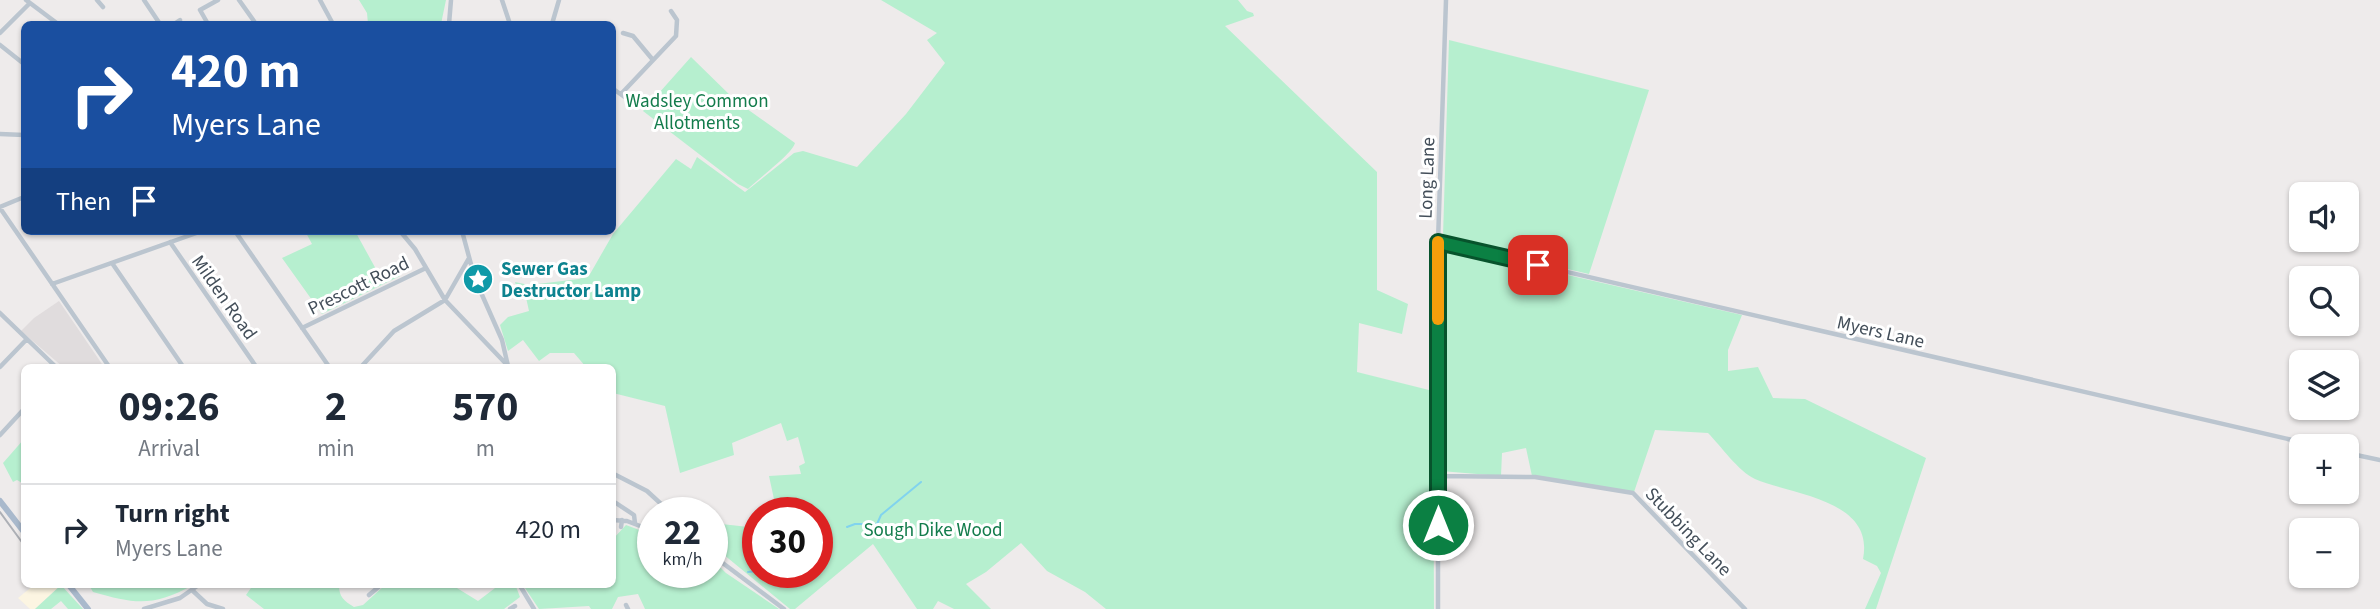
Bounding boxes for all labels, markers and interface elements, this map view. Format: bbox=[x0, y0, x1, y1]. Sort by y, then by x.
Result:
text: 420 m bbox=[171, 37, 300, 107]
icon: right bbox=[56, 49, 147, 140]
park label: Wadsley Common Allotments bbox=[625, 88, 769, 137]
text: Myers Lane bbox=[171, 102, 321, 148]
street label: Long Lane bbox=[1413, 137, 1442, 219]
icon: arrive bbox=[125, 182, 163, 220]
map controls bbox=[2289, 182, 2359, 588]
button: sound bbox=[2289, 182, 2359, 252]
text: Then bbox=[56, 183, 111, 220]
pin bbox=[1508, 235, 1568, 295]
icon: arrive bbox=[1519, 246, 1557, 284]
street label: Milden Road bbox=[185, 250, 263, 346]
street label: Prescott Road bbox=[303, 250, 414, 323]
place label: Sewer Gas Destructor Lamp bbox=[501, 256, 641, 305]
place icon: Sewer Gas Destructor Lamp bbox=[461, 262, 495, 296]
button: search bbox=[2289, 266, 2359, 336]
street label: Myers Lane bbox=[1834, 309, 1927, 356]
button: layers bbox=[2289, 350, 2359, 420]
text: 09:26 bbox=[118, 377, 220, 437]
text: 2 bbox=[325, 377, 347, 437]
text: 570 bbox=[452, 377, 519, 437]
text: Arrival bbox=[138, 432, 200, 465]
text: min bbox=[317, 432, 355, 465]
text: m bbox=[476, 432, 495, 465]
button: + bbox=[2289, 434, 2359, 504]
street label: Stubbing Lane bbox=[1638, 481, 1737, 583]
position arrow bbox=[1401, 488, 1475, 562]
text: Turn right bbox=[115, 495, 230, 532]
speed limit sign: 30 bbox=[742, 497, 833, 588]
text: 22 bbox=[664, 508, 701, 558]
icon: right bbox=[56, 511, 94, 549]
text: 420 m bbox=[515, 511, 581, 548]
park label: Sough Dike Wood bbox=[863, 517, 1003, 544]
button: − bbox=[2289, 518, 2359, 588]
text: Myers Lane bbox=[115, 532, 223, 565]
text: km/h bbox=[663, 547, 702, 572]

